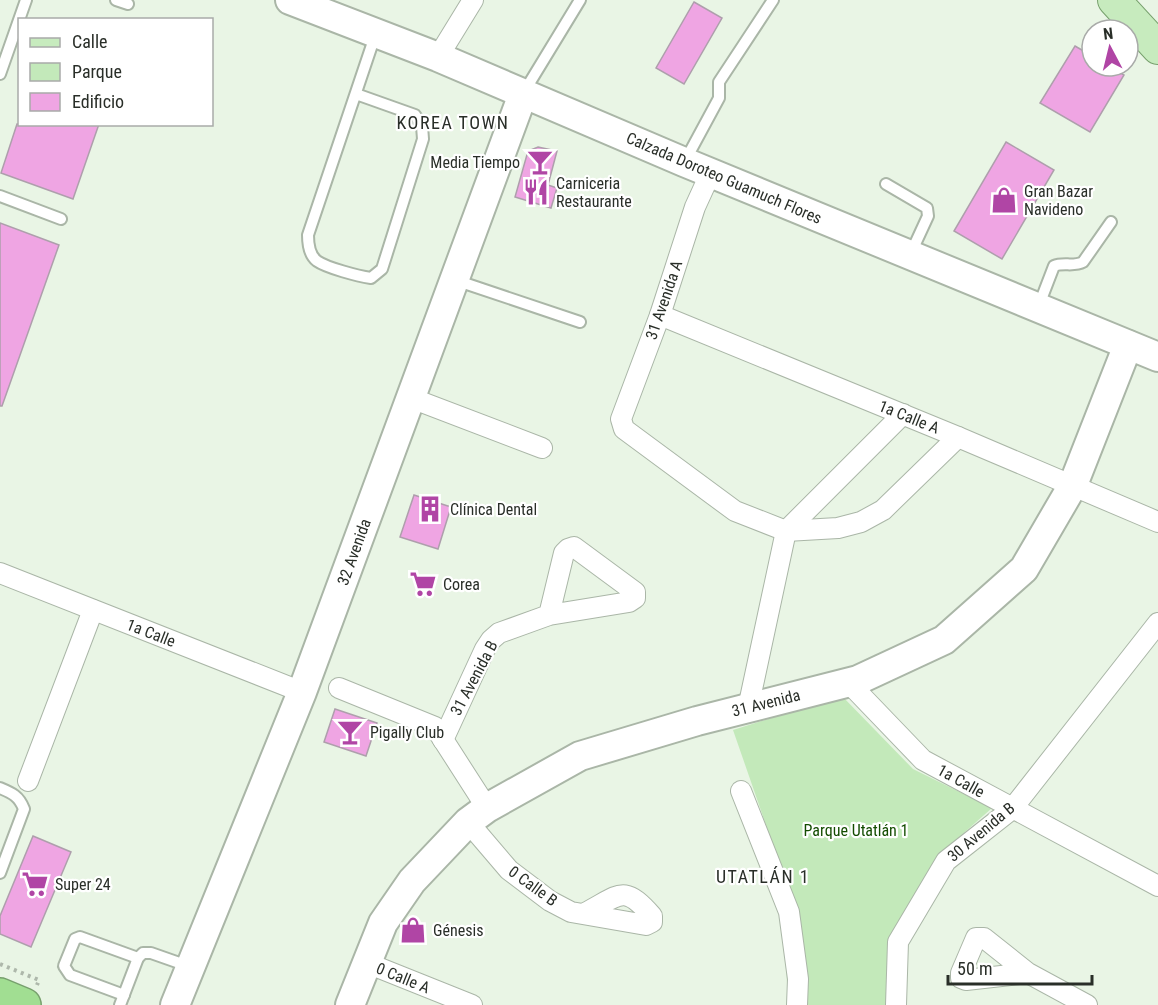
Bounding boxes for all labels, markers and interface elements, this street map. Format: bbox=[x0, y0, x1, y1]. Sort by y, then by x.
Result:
legend bbox=[18, 18, 213, 126]
north arrow bbox=[1080, 18, 1140, 78]
text: N bbox=[1102, 24, 1114, 44]
text: Calle bbox=[72, 31, 108, 52]
text: Parque bbox=[72, 61, 122, 82]
text: Edificio bbox=[72, 91, 124, 112]
district label: KOREA TOWN bbox=[397, 112, 509, 133]
street label: Calzada Doroteo Guamuch Flores bbox=[623, 128, 825, 228]
bar icon: Media Tiempo bbox=[525, 147, 555, 177]
place label: Media Tiempo bbox=[430, 153, 520, 172]
place label: Carniceria Restaurante bbox=[556, 174, 632, 211]
restaurant icon: Carniceria Restaurante bbox=[521, 177, 551, 207]
place label: Gran Bazar Navideno bbox=[1024, 182, 1093, 219]
shop icon: Gran Bazar Navideno bbox=[989, 185, 1019, 215]
street label: 31 Avenida A bbox=[642, 258, 686, 342]
street label: 1a Calle A bbox=[876, 396, 942, 438]
building icon: Clínica Dental bbox=[415, 494, 445, 524]
place label: Clínica Dental bbox=[450, 500, 537, 519]
street label: 32 Avenida bbox=[333, 516, 375, 588]
supermarket icon: Corea bbox=[408, 569, 438, 599]
place label: Corea bbox=[443, 575, 480, 594]
street label: 1a Calle bbox=[124, 615, 178, 651]
street label: 31 Avenida B bbox=[446, 637, 502, 719]
street label: 31 Avenida bbox=[730, 685, 802, 721]
bar icon: Pigally Club bbox=[335, 717, 365, 747]
place label: Pigally Club bbox=[370, 723, 444, 742]
street label: 1a Calle bbox=[934, 760, 988, 802]
street label: 30 Avenida B bbox=[943, 798, 1019, 866]
park label: Parque Utatlán 1 bbox=[804, 821, 908, 840]
street label: 0 Calle B bbox=[505, 862, 561, 910]
district label: UTATLÁN 1 bbox=[716, 866, 810, 887]
supermarket icon: Super 24 bbox=[20, 869, 50, 899]
place label: Super 24 bbox=[55, 875, 111, 894]
shop icon: Génesis bbox=[398, 915, 428, 945]
place label: Génesis bbox=[433, 921, 483, 940]
scale bar bbox=[948, 948, 1092, 986]
text: 50 m bbox=[957, 958, 992, 979]
street label: 0 Calle A bbox=[373, 959, 433, 997]

